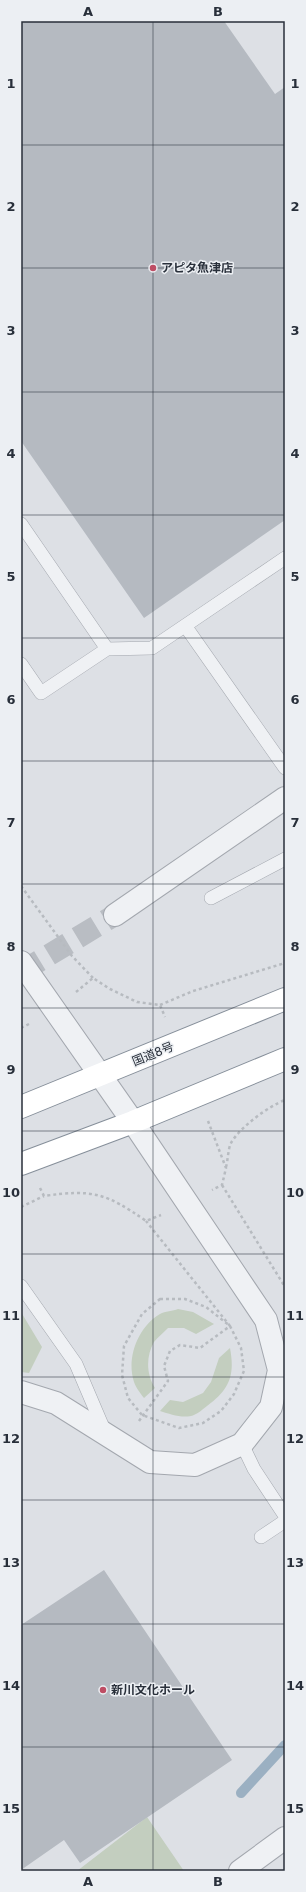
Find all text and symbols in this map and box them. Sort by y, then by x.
text: A [83,4,93,19]
text: B [213,4,223,19]
text: 1 [6,76,16,91]
text: 1 [290,76,300,91]
text: 2 [6,199,16,214]
text: 2 [290,199,300,214]
place label: アピタ魚津店 [161,261,233,275]
marker: アピタ魚津店 [148,263,158,273]
text: 3 [6,323,16,338]
text: 3 [290,323,300,338]
text: 4 [6,446,16,461]
text: 4 [290,446,300,461]
text: 5 [6,569,16,584]
text: 5 [290,569,300,584]
text: 6 [6,692,16,707]
text: 6 [290,692,300,707]
text: 7 [6,815,16,830]
text: 7 [290,815,300,830]
text: 8 [6,939,16,954]
text: 8 [290,939,300,954]
street label: 国道8号 [130,1039,176,1069]
text: 9 [6,1062,16,1077]
text: 9 [290,1062,300,1077]
text: 10 [2,1185,20,1200]
text: 10 [286,1185,304,1200]
text: 11 [2,1308,20,1323]
text: 11 [286,1308,304,1323]
text: 12 [2,1431,20,1446]
text: 12 [286,1431,304,1446]
text: 13 [2,1555,20,1570]
text: 13 [286,1555,304,1570]
text: 14 [2,1678,20,1693]
text: 14 [286,1678,304,1693]
place label: 新川文化ホール [111,1683,195,1697]
marker: 新川文化ホール [98,1685,108,1695]
text: 15 [2,1801,20,1816]
text: 15 [286,1801,304,1816]
text: A [83,1874,93,1889]
text: B [213,1874,223,1889]

